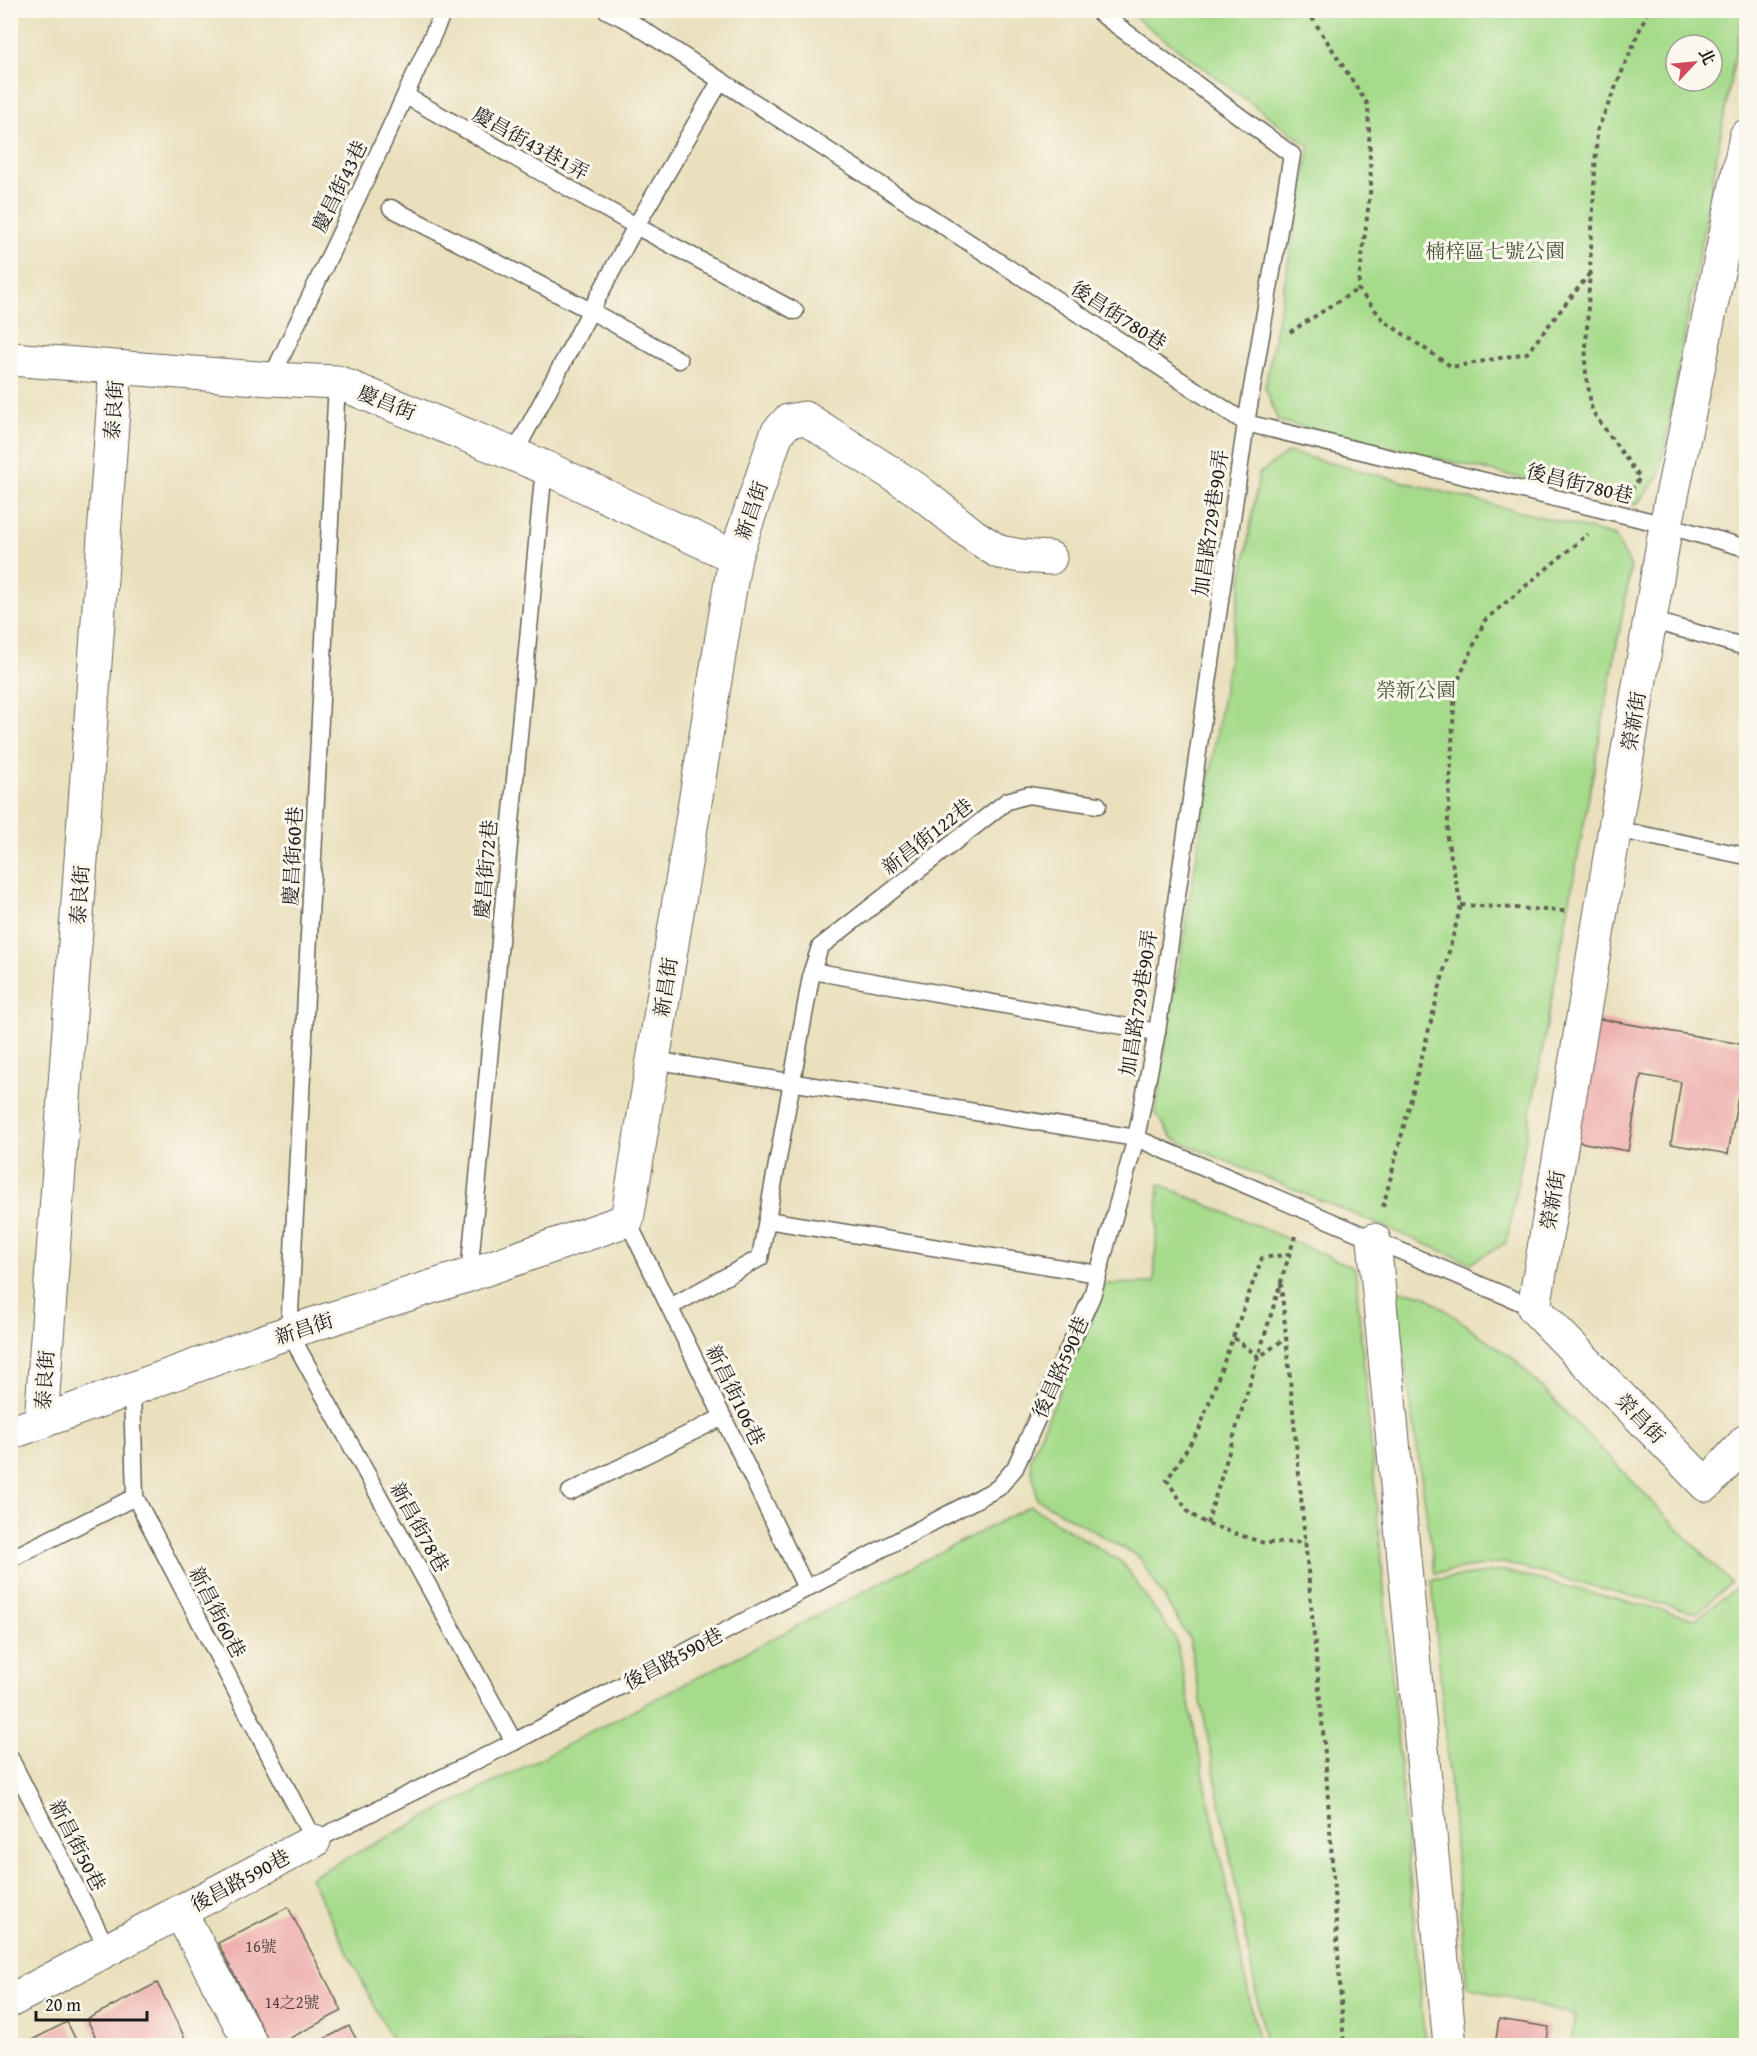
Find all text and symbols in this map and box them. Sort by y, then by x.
north arrow [1664,33,1724,93]
text: 北 [1693,44,1722,69]
street label: 慶昌街43巷1弄 [468,99,594,187]
street label: 慶昌街43巷 [304,135,374,237]
park label: 楠梓區七號公園 [1425,236,1565,265]
street label: 後昌街780巷 [1065,273,1173,357]
street label: 慶昌街 [354,377,420,427]
street label: 泰良街 [96,379,130,441]
street label: 加昌路729巷90弄 [1185,448,1235,598]
street label: 後昌街780巷 [1524,456,1636,510]
street label: 新昌街 [728,477,774,543]
park label: 榮新公園 [1376,675,1456,704]
street label: 榮新街 [1614,689,1652,753]
street label: 新昌街122巷 [875,791,979,881]
street label: 慶昌街60巷 [275,806,309,906]
street label: 慶昌街72巷 [466,818,504,920]
street label: 泰良街 [62,864,96,926]
street label: 加昌路729巷90弄 [1112,928,1164,1078]
street label: 新昌街 [646,955,684,1019]
street label: 榮新街 [1533,1168,1571,1232]
street label: 新昌街 [271,1305,337,1351]
street label: 後昌路590巷 [1025,1311,1095,1423]
street label: 新昌街106巷 [699,1340,773,1450]
street label: 泰良街 [27,1349,61,1411]
street label: 榮昌街 [1610,1386,1672,1450]
street label: 新昌街78巷 [383,1477,457,1577]
street label: 新昌街60巷 [183,1561,253,1663]
street label: 後昌路590巷 [618,1620,728,1696]
street label: 新昌街50巷 [43,1794,113,1896]
street label: 後昌路590巷 [185,1842,295,1918]
house number: 16號 [245,1934,277,1958]
scale bar [36,1984,147,2022]
house number: 14之2號 [264,1990,320,2014]
text: 20 m [45,1991,81,2018]

